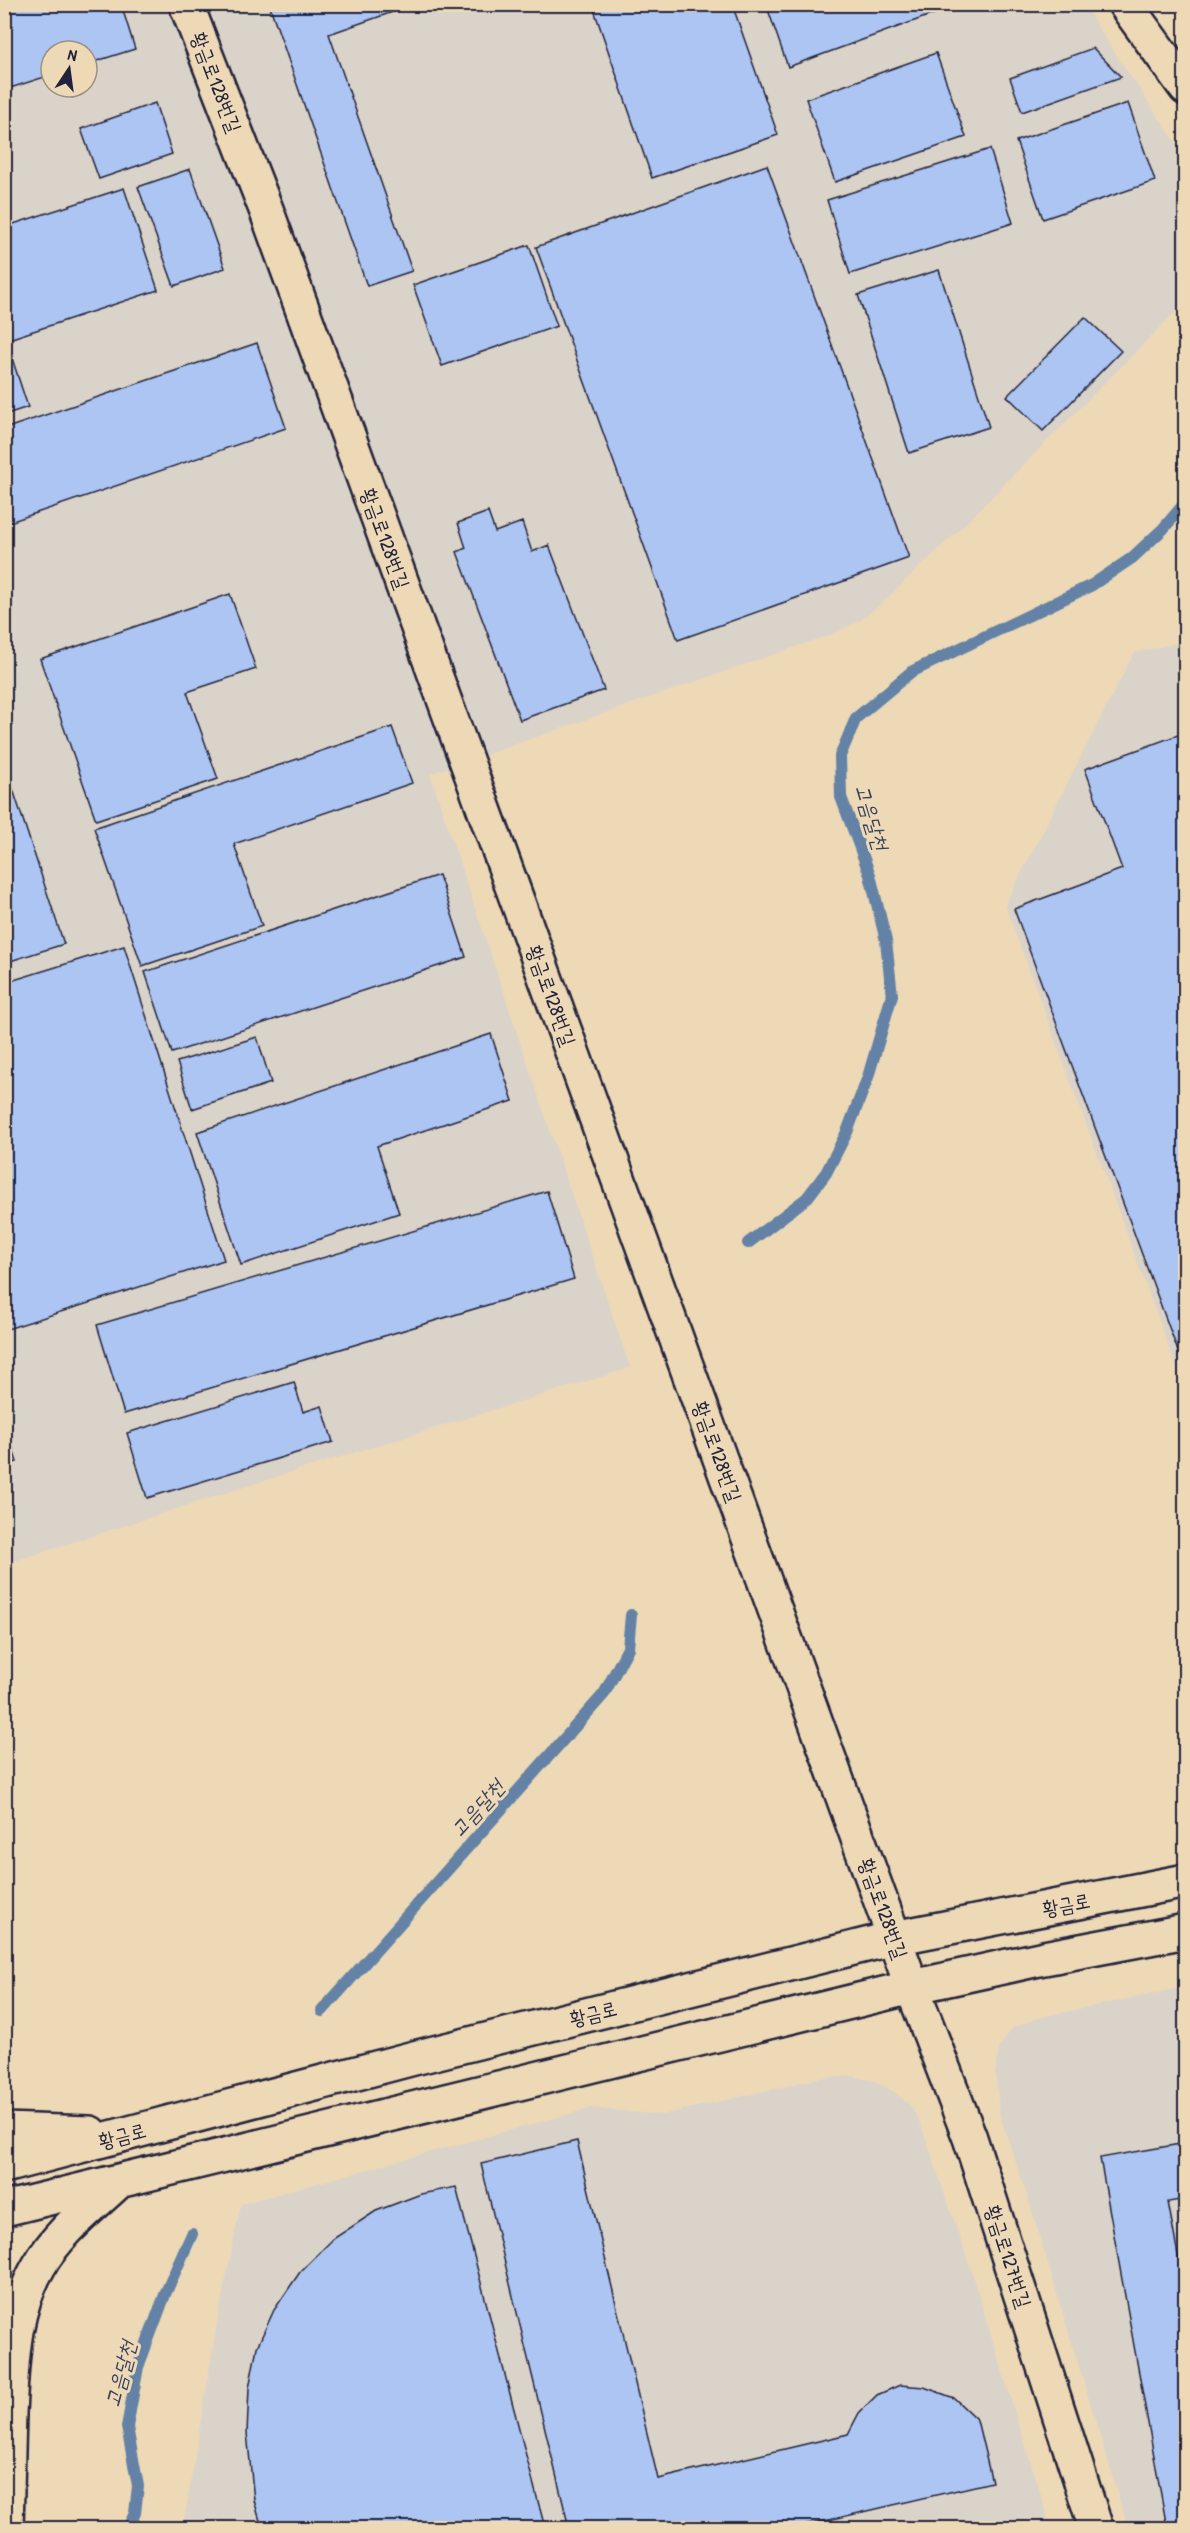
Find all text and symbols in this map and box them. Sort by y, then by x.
street label: 황금로128번길 [185,28,249,136]
north arrow [39,39,99,99]
text: N [66,43,79,66]
street label: 황금로128번길 [355,484,417,592]
water label: 고음달천 [848,780,896,856]
street label: 황금로128번길 [521,941,583,1049]
street label: 황금로128번길 [687,1397,749,1505]
water label: 고음달천 [444,1772,512,1843]
street label: 황금로128번길 [853,1854,915,1962]
street label: 황금로 [1040,1886,1092,1922]
street label: 황금로 [566,1994,620,2032]
street label: 황금로 [95,2116,149,2154]
street label: 황금로127번길 [980,2201,1038,2311]
water label: 고음달천 [97,2336,143,2410]

